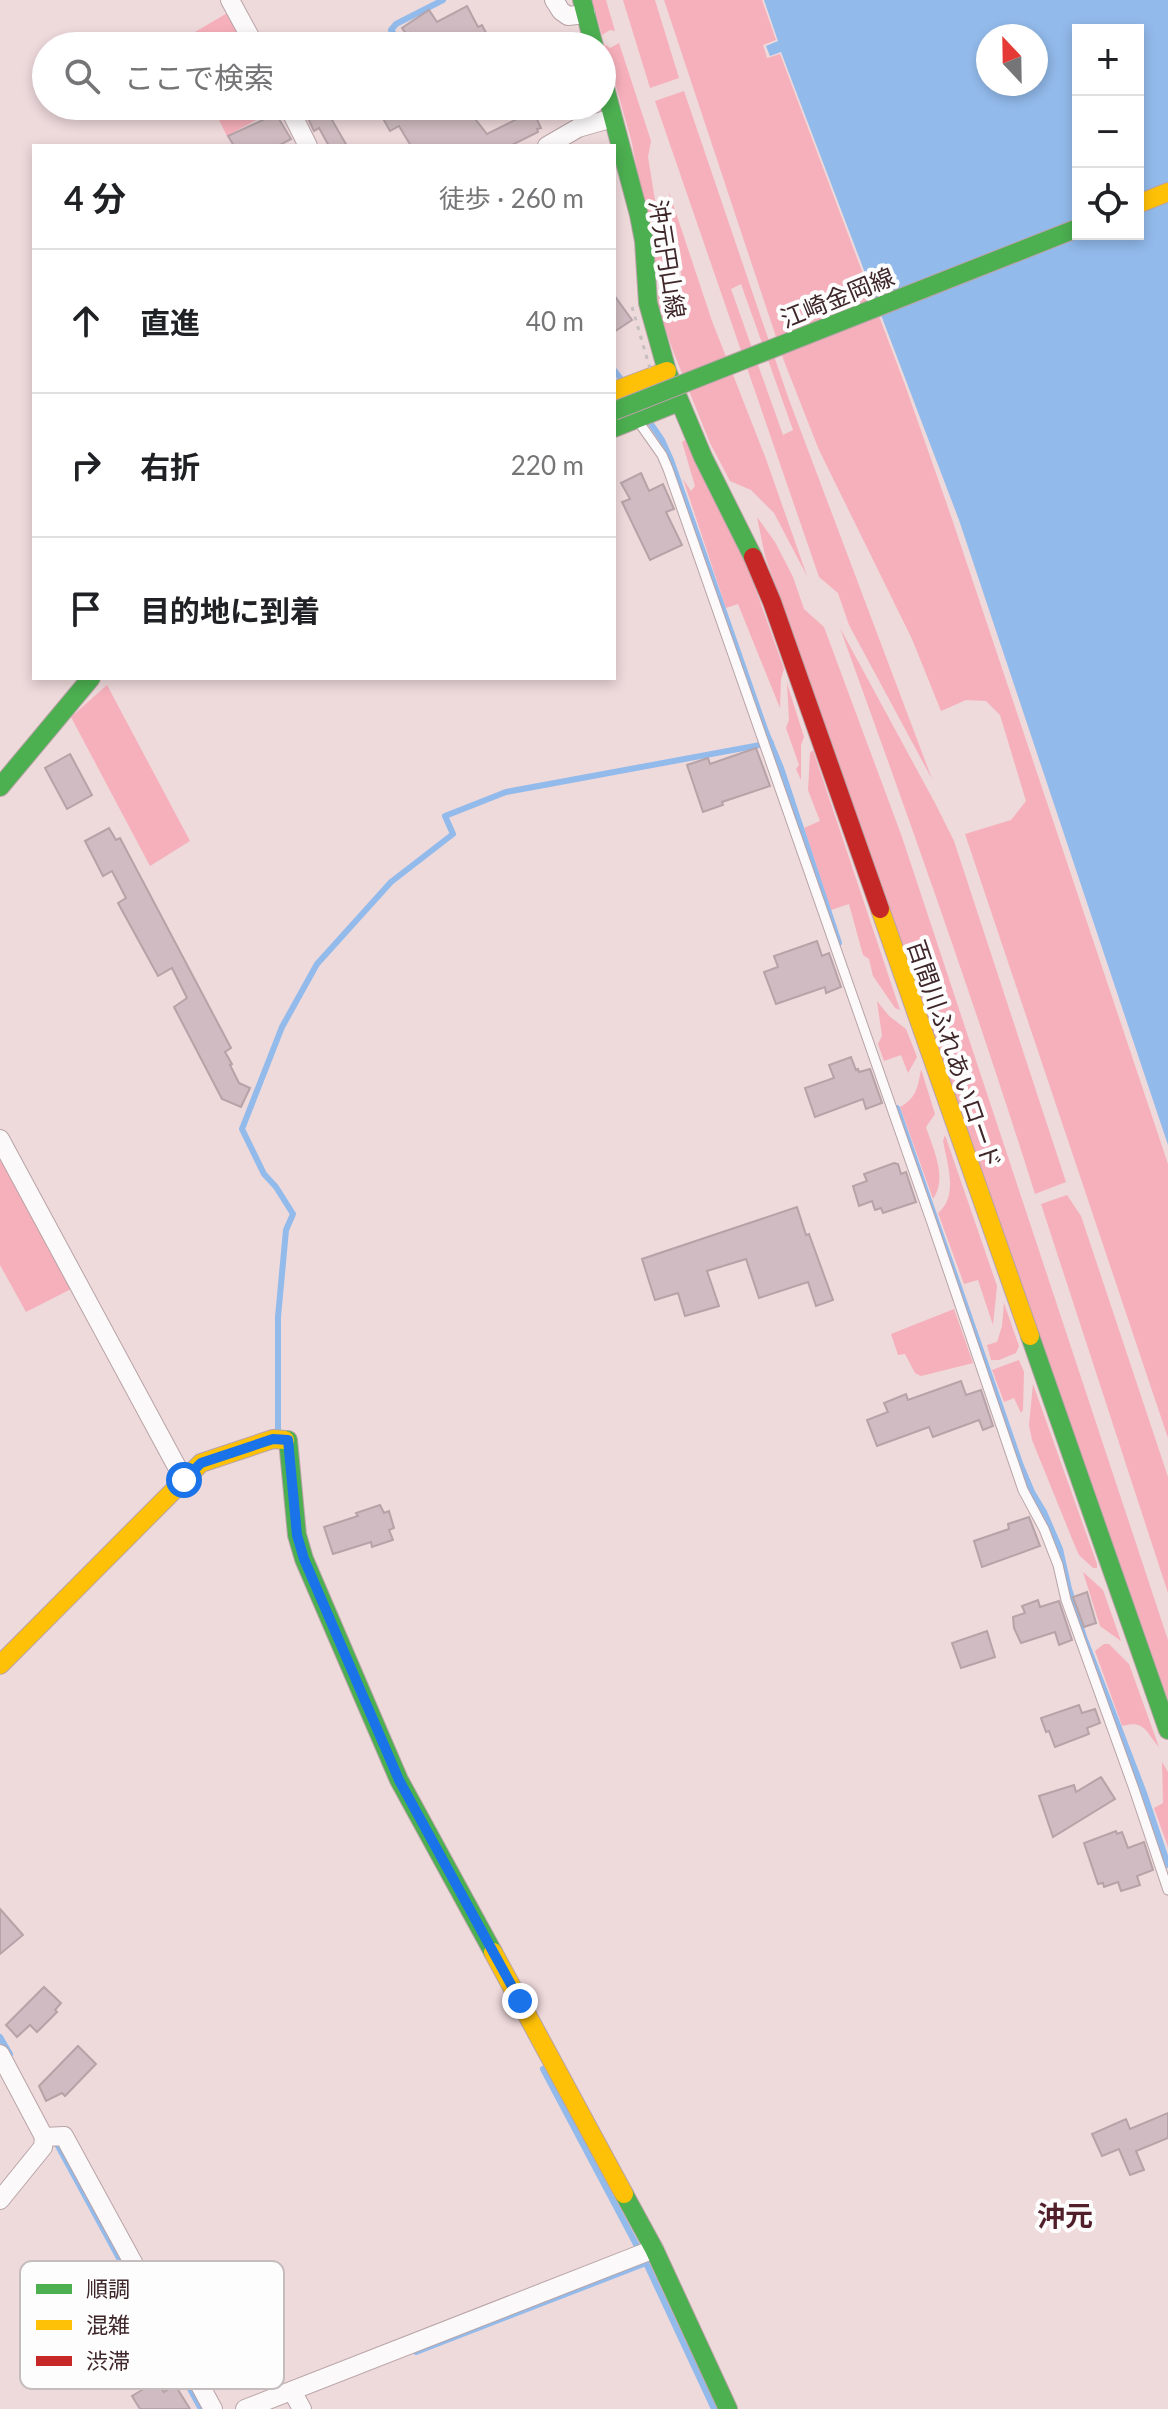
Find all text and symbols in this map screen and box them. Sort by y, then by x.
north arrow [976,24,1048,96]
map controls [1072,24,1144,240]
button: + [1072,24,1144,96]
search box [32,32,616,120]
icon: search [60,54,104,98]
text: ここで検索 [124,59,274,95]
button: − [1072,96,1144,168]
button: locate [1072,168,1144,240]
text: 4 分 [64,177,126,218]
text: 徒歩 · 260 m [439,182,584,214]
street label: 沖元円山線 [644,197,692,321]
street label: 江崎金岡線 [776,261,898,333]
icon: ahead [64,299,108,343]
text: 直進 [140,304,200,340]
text: 40 m [526,305,584,337]
icon: right [64,443,108,487]
text: 右折 [140,448,200,484]
text: 220 m [511,449,584,481]
icon: arrive [64,587,108,631]
text: 目的地に到着 [140,592,320,628]
street label: 百間川ふれあいロード [902,936,1008,1172]
route start [166,1462,202,1498]
route end [502,1983,538,2019]
district label: 沖元 [1037,2198,1093,2232]
legend [20,2261,284,2389]
text: 順調 [86,2275,130,2302]
text: 混雑 [86,2311,130,2338]
text: 渋滞 [86,2347,130,2374]

